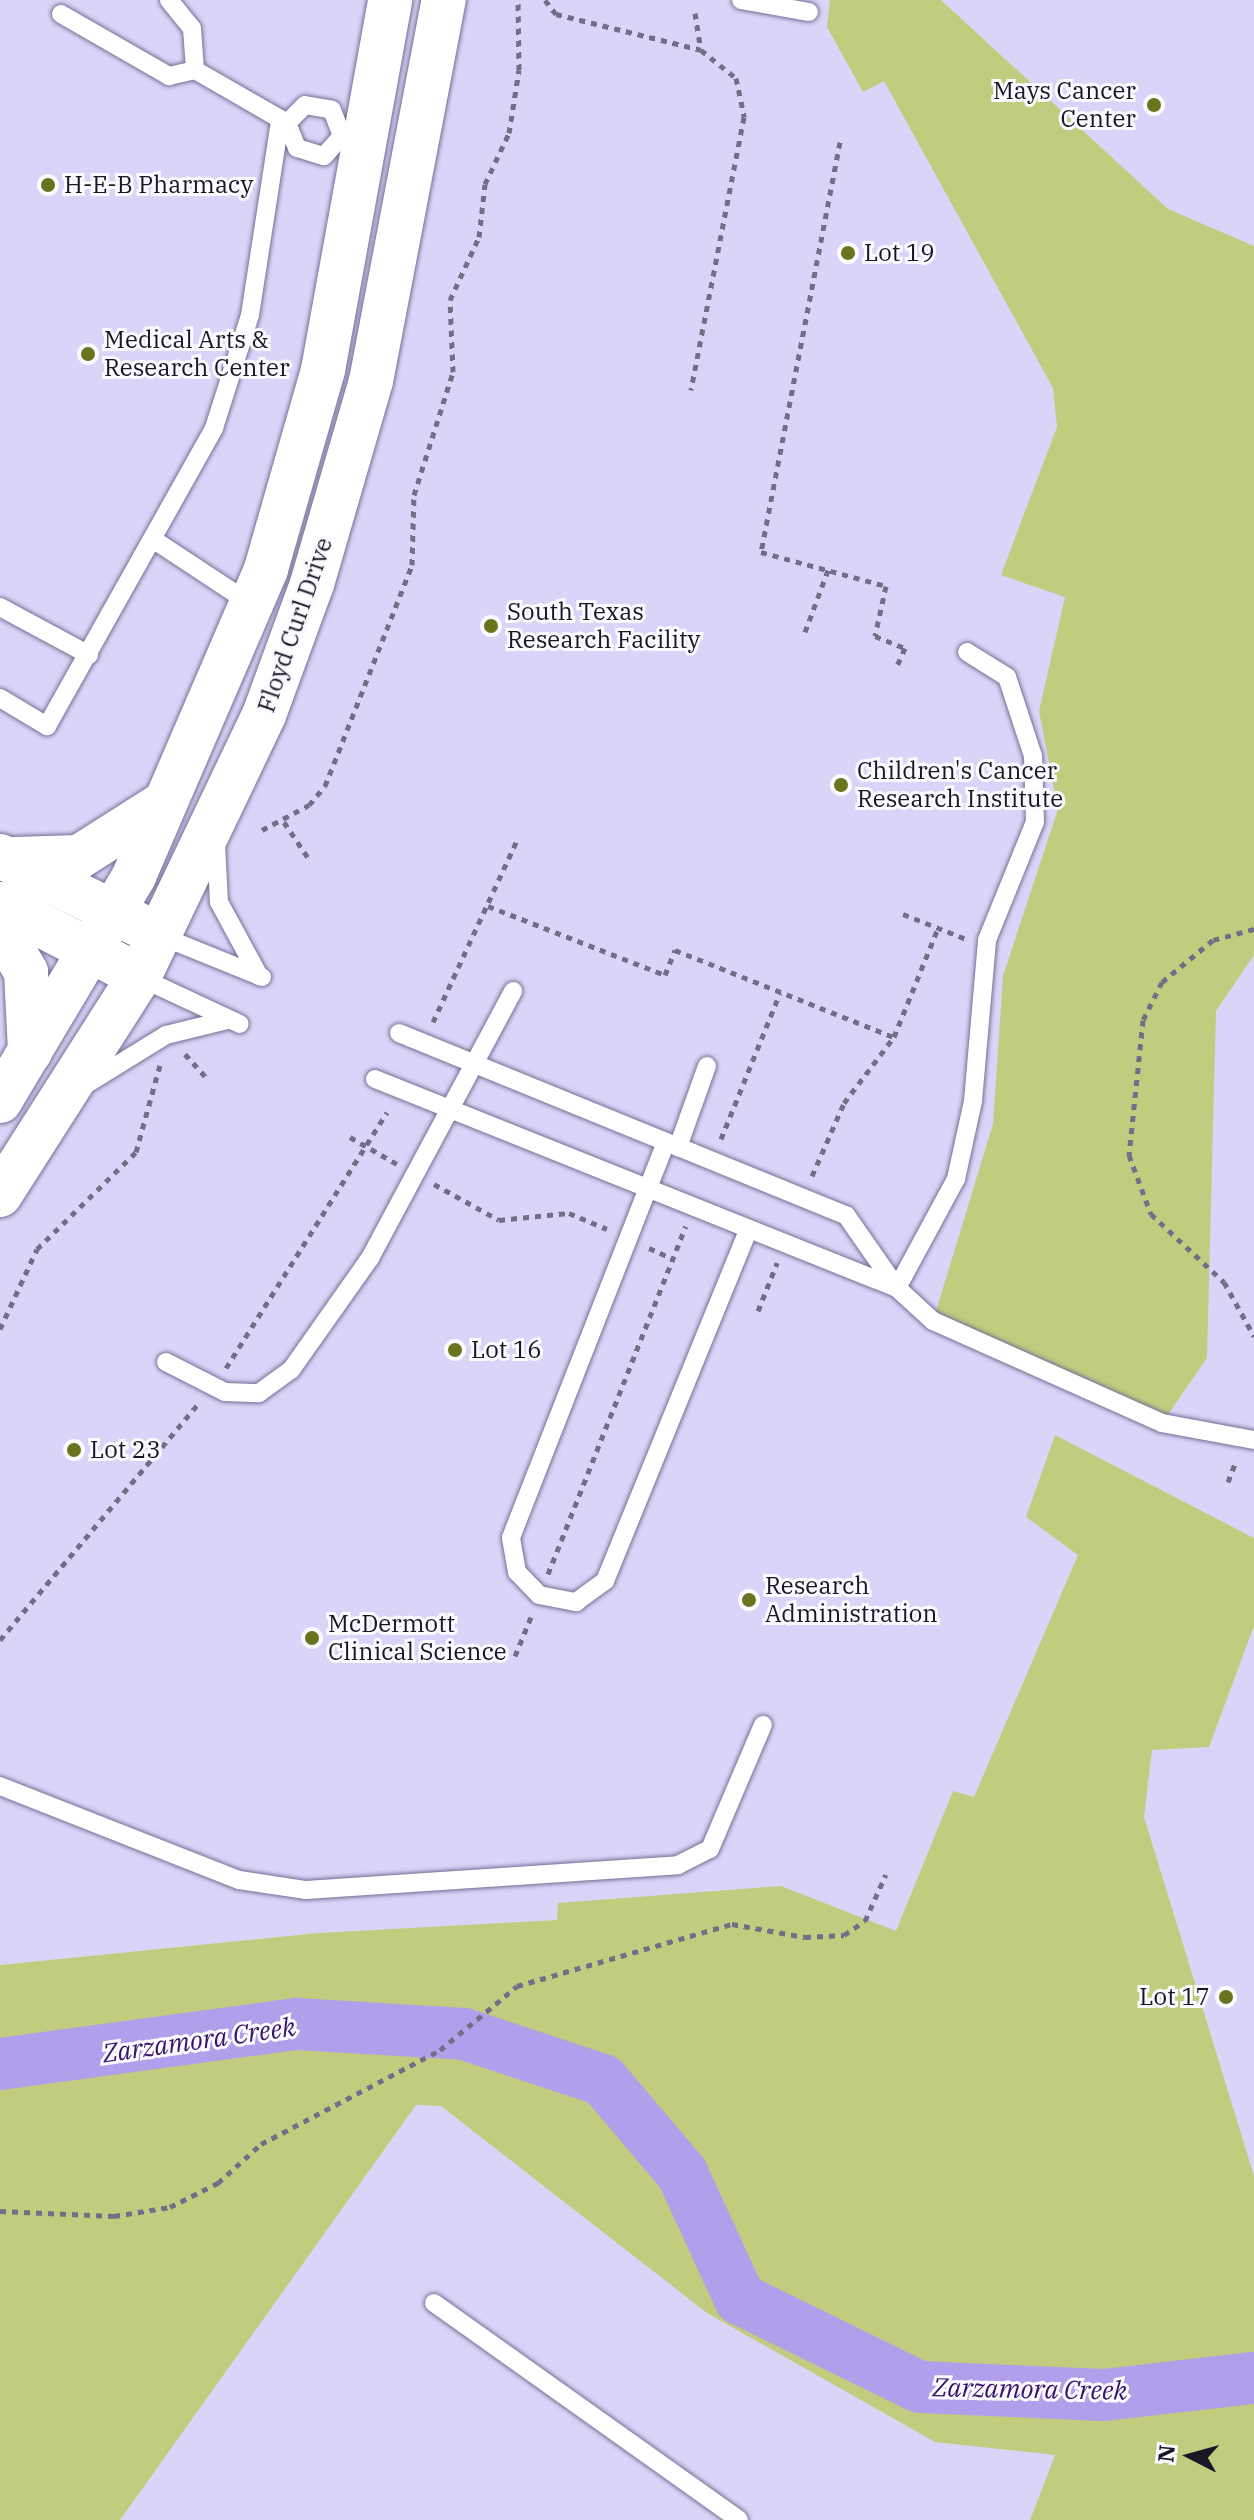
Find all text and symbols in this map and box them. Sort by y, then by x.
place label: Mays Cancer Center [993,77,1136,133]
marker: Mays Cancer Center [1143,94,1165,116]
place label: H-E-B Pharmacy [64,171,253,199]
marker: H-E-B Pharmacy [39,176,57,194]
place label: Lot 19 [864,239,935,267]
marker: Lot 19 [839,244,857,262]
place label: Medical Arts & Research Center [104,326,290,382]
marker: Medical Arts & Research Center [79,345,97,363]
street label: Floyd Curl Drive [252,534,338,716]
place label: South Texas Research Facility [507,598,700,654]
marker: South Texas Research Facility [482,617,500,635]
place label: Children's Cancer Research Institute [857,757,1063,813]
marker: Children's Cancer Research Institute [832,776,850,794]
place label: Lot 16 [471,1336,542,1364]
marker: Lot 16 [446,1341,464,1359]
place label: Lot 23 [90,1436,161,1464]
marker: Lot 23 [65,1441,83,1459]
place label: Research Administration [765,1572,938,1628]
marker: Research Administration [740,1591,758,1609]
place label: McDermott Clinical Science [328,1610,507,1666]
marker: McDermott Clinical Science [303,1629,321,1647]
place label: Lot 17 [1139,1983,1210,2011]
marker: Lot 17 [1217,1988,1235,2006]
water label: Zarzamora Creek [101,2011,297,2069]
water label: Zarzamora Creek [933,2372,1127,2406]
north arrow [1150,2416,1230,2496]
text: N [1150,2443,1181,2464]

